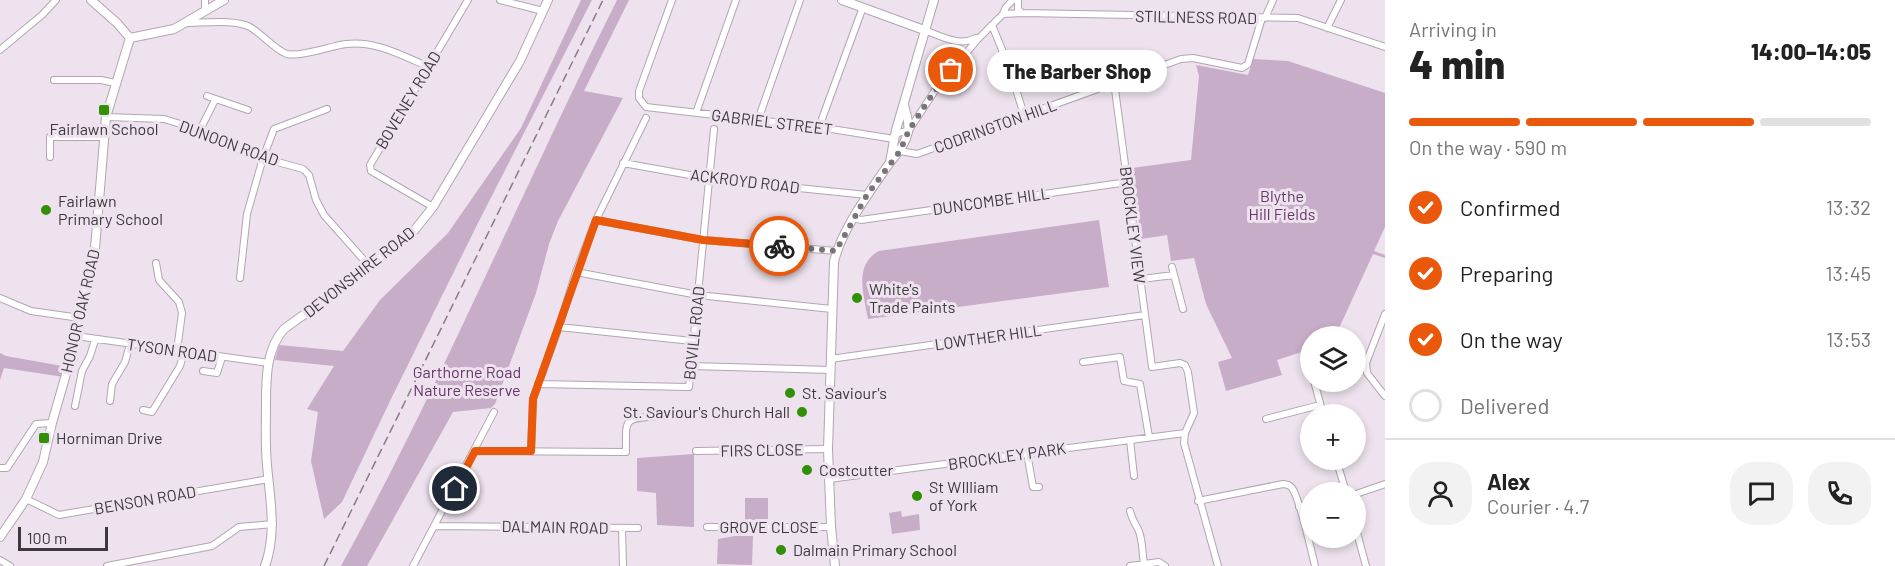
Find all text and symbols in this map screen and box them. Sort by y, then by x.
street label: STILLNESS ROAD [1135,6,1257,27]
text: Arriving in [1409,17,1497,41]
text: 14:00–14:05 [1751,38,1871,64]
text: 4 min [1409,40,1505,87]
pin [925,44,976,95]
street label: BOVENEY ROAD [371,47,444,152]
callout: The Barber Shop [987,49,1167,91]
icon: bag [934,53,967,86]
text: The Barber Shop [1003,59,1151,83]
street label: CODRINGTON HILL [931,95,1059,157]
marker: Fairlawn School [97,103,111,117]
street label: GABRIEL STREET [710,105,834,138]
street label: DUNOON ROAD [177,116,281,169]
place label: Fairlawn School [49,119,159,138]
text: On the way · 590 m [1409,135,1567,159]
street label: ACKROYD ROAD [689,164,801,197]
street label: BROCKLEY VIEW [1117,165,1150,285]
street label: DUNCOMBE HILL [931,183,1051,218]
park label: Blythe Hill Fields [1249,186,1315,223]
place label: Fairlawn Primary School [58,191,163,228]
icon: check [1409,191,1442,224]
text: Confirmed [1460,194,1560,220]
text: 13:32 [1826,195,1871,219]
marker: Fairlawn Primary School [39,203,53,217]
courier [749,216,809,276]
street label: DEVONSHIRE ROAD [299,222,418,321]
icon: bike [763,230,796,263]
street label: HONOR OAK ROAD [56,247,103,374]
icon: check [1409,257,1442,290]
text: Preparing [1460,260,1553,286]
text: 13:45 [1826,261,1871,285]
place label: White's Trade Paints [869,279,956,316]
street label: BOVILL ROAD [679,285,708,381]
marker: White's Trade Paints [850,291,864,305]
street label: LOWTHER HILL [933,320,1043,353]
icon: check [1409,323,1442,356]
map controls [1300,326,1366,548]
button: layers [1300,326,1366,392]
text: On the way [1460,326,1563,352]
text: 13:53 [1826,327,1871,351]
street label: TYSON ROAD [126,334,218,365]
park label: Garthorne Road Nature Reserve [413,362,521,399]
place label: St. Saviour's [802,383,887,402]
marker: St. Saviour's [783,386,797,400]
text: Delivered [1460,392,1549,418]
place label: St. Saviour's Church Hall [623,402,790,421]
button: + [1300,404,1366,470]
marker: St. Saviour's Church Hall [795,405,809,419]
place label: Horniman Drive [56,428,163,447]
marker: Horniman Drive [37,431,51,445]
street label: BROCKLEY PARK [947,438,1067,473]
street label: FIRS CLOSE [720,439,804,460]
place label: Costcutter [819,460,894,479]
button: person [1409,462,1472,525]
button: chat [1730,462,1793,525]
button: phone [1808,462,1871,525]
pin [429,463,480,514]
marker: Costcutter [800,463,814,477]
text: Alex [1487,468,1530,494]
icon: home [438,472,471,505]
place label: St WIlliam of York [929,477,998,514]
street label: BENSON ROAD [92,481,197,518]
button: − [1300,482,1366,548]
marker: St WIlliam of York [910,489,924,503]
text: Courier · 4.7 [1487,494,1589,518]
street label: DALMAIN ROAD [501,516,609,537]
street label: GROVE CLOSE [719,517,819,536]
scale bar [18,524,108,552]
text: 100 m [27,528,67,547]
place label: Dalmain Primary School [793,540,957,559]
marker: Dalmain Primary School [774,543,788,557]

